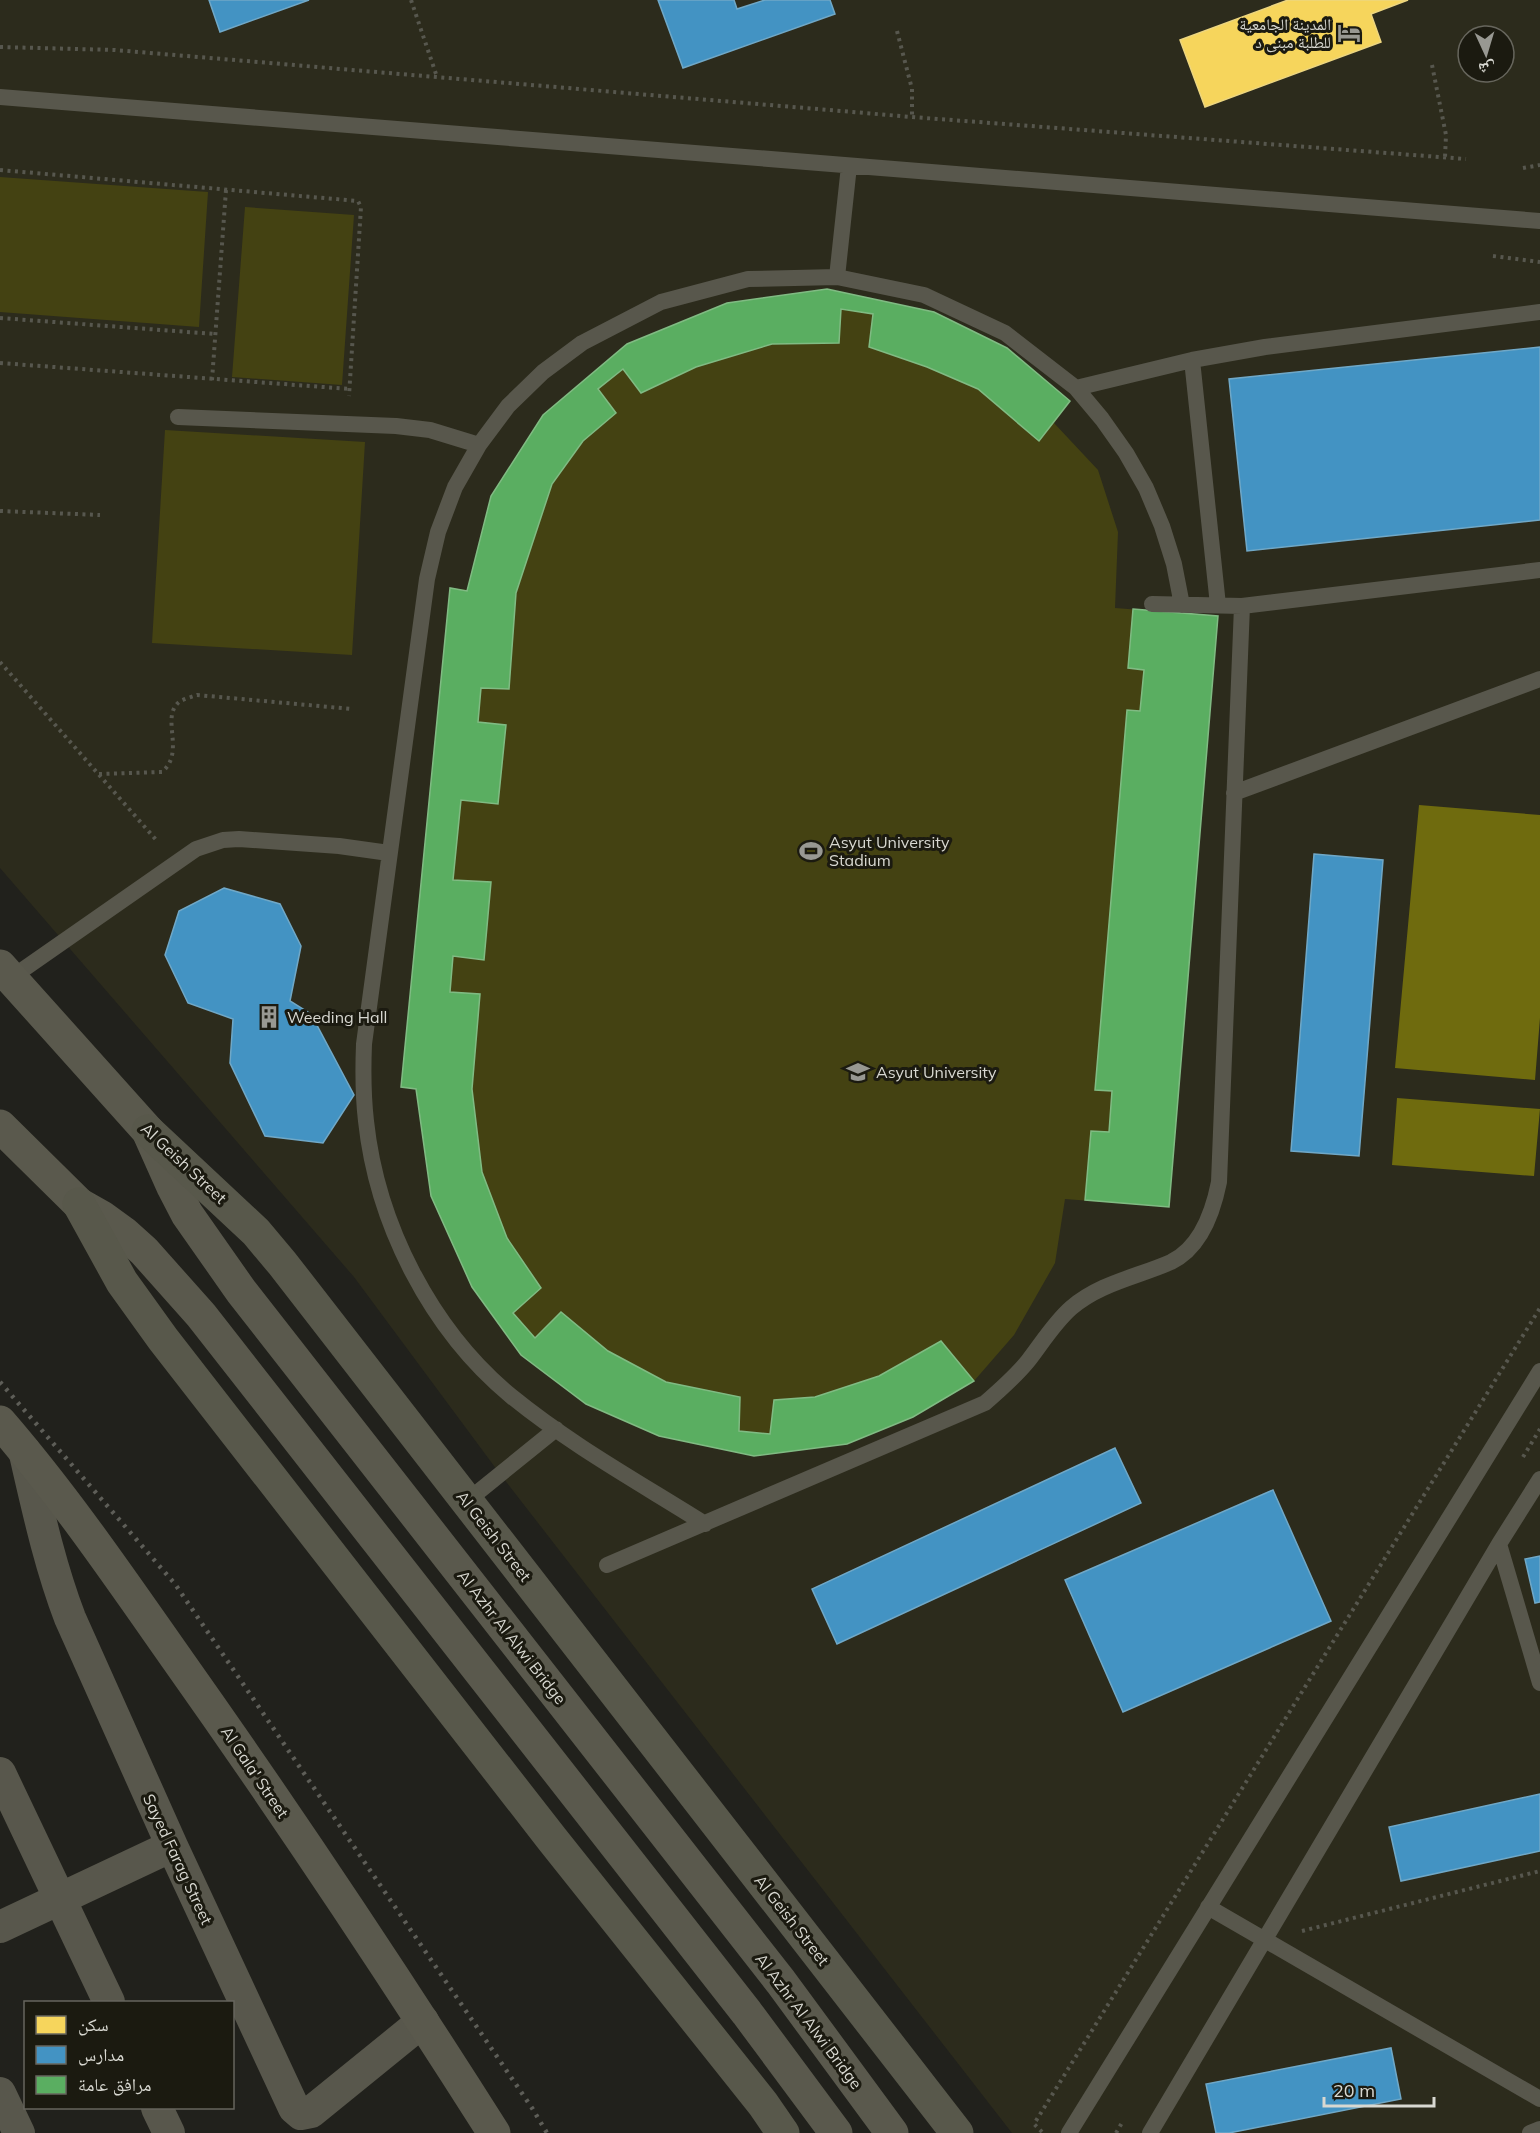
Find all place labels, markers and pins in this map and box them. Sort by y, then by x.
place label: المدينة الجامعية للطلبة مبنى د [1239,14,1331,53]
hotel icon: المدينة الجامعية للطلبة مبنى د [1336,20,1362,46]
place label: Asyut University Stadium [829,832,950,870]
sports icon: Asyut University Stadium [798,838,824,864]
building icon: Weeding Hall [256,1004,282,1030]
place label: Weeding Hall [287,1007,387,1027]
school or university icon: Asyut University [845,1059,871,1085]
place label: Asyut University [876,1062,997,1082]

